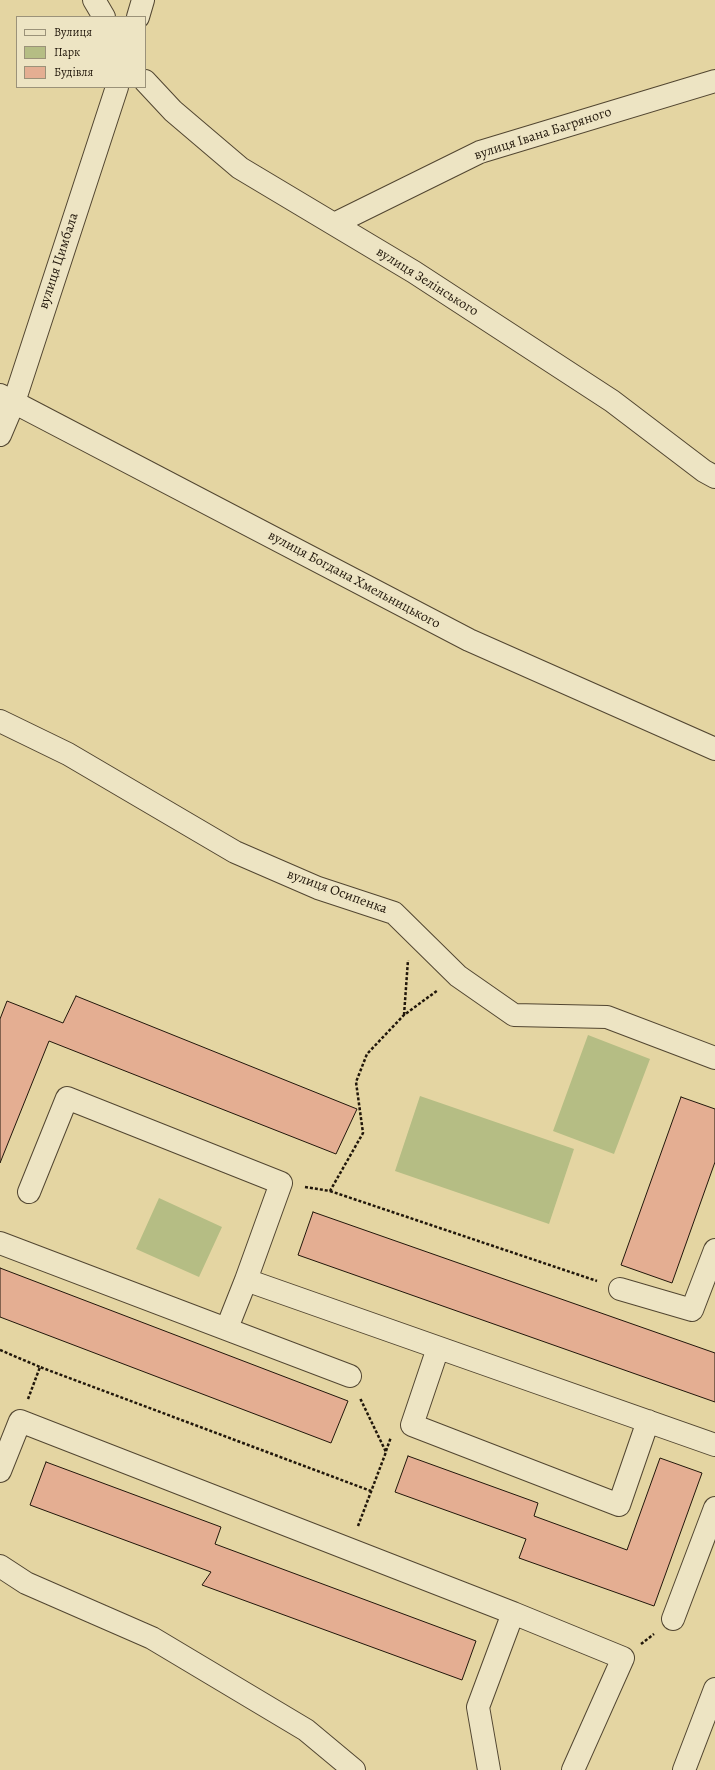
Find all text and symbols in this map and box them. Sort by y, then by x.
legend [16,16,146,88]
text: Вулиця [54,24,92,40]
text: Парк [54,44,80,60]
text: Будівля [54,64,93,80]
street label: вулиця Івана Багряного [472,104,614,164]
street label: вулиця Цимбала [36,211,82,311]
street label: вулиця Зелінського [373,244,481,320]
street label: вулиця Богдана Хмельницького [265,527,443,633]
street label: вулиця Осипенка [285,866,389,918]

